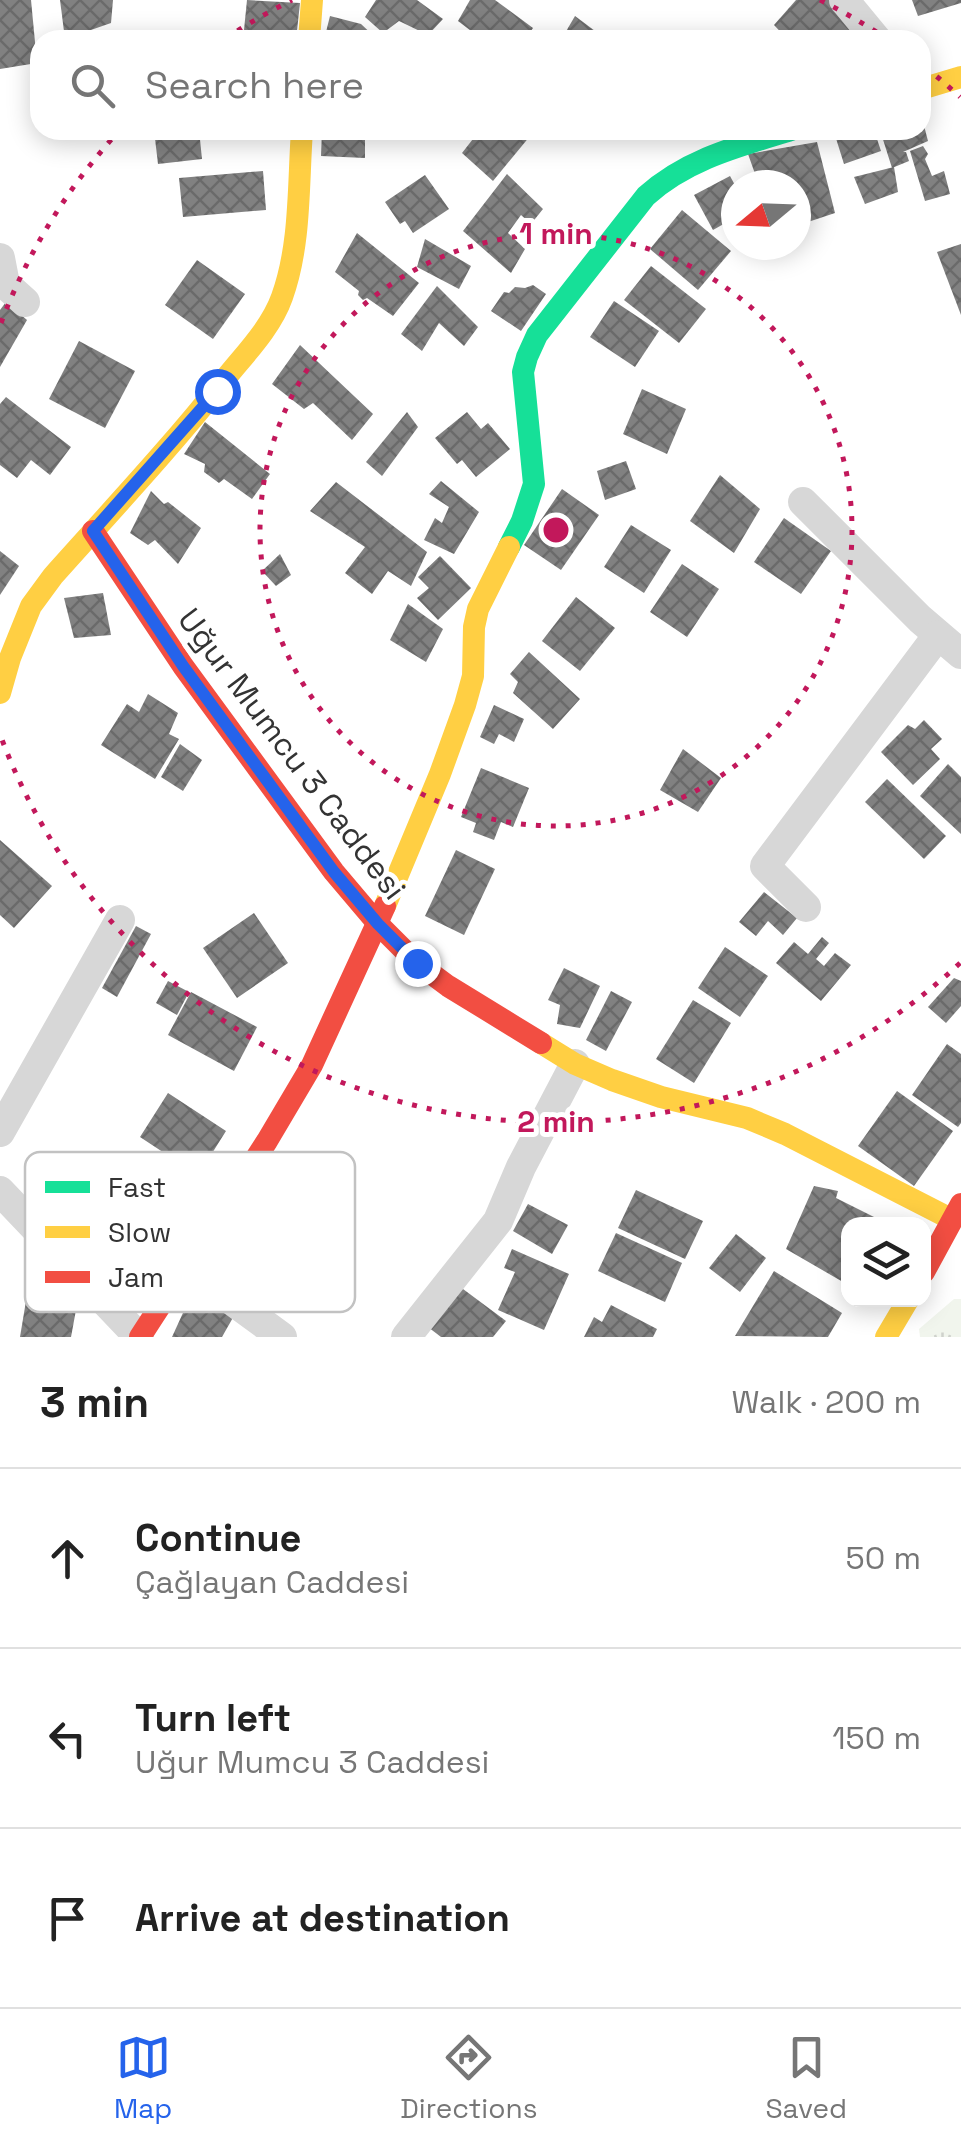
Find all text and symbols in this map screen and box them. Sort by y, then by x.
search box [30,30,931,140]
icon: search [65,58,120,113]
text: Search here [145,61,364,109]
north arrow [721,170,811,260]
text: 1 min [519,214,593,253]
route start [195,369,241,415]
centre of rings [538,512,574,548]
street label: Uğur Mumcu 3 Caddesi [169,600,415,908]
route end [395,941,441,987]
text: 2 min [517,1102,595,1141]
legend [25,1152,355,1312]
text: Fast [108,1169,166,1205]
text: Slow [108,1214,171,1250]
map controls [841,1217,931,1307]
button: layers [841,1217,931,1307]
text: Jam [108,1259,164,1295]
text: 3 min [40,1376,149,1429]
text: Walk · 200 m [731,1382,921,1422]
text: Continue [135,1514,301,1562]
icon: ahead [40,1531,95,1586]
text: 50 m [846,1538,921,1578]
text: Çağlayan Caddesi [135,1562,409,1602]
text: Turn left [135,1694,291,1742]
icon: left [40,1711,95,1766]
text: 150 m [832,1718,921,1758]
text: Uğur Mumcu 3 Caddesi [135,1742,489,1782]
icon: arrive [40,1891,95,1946]
text: Arrive at destination [135,1894,510,1942]
tab: Map [114,2030,172,2126]
tab: Directions [400,2030,537,2126]
tab: Saved [765,2030,847,2126]

